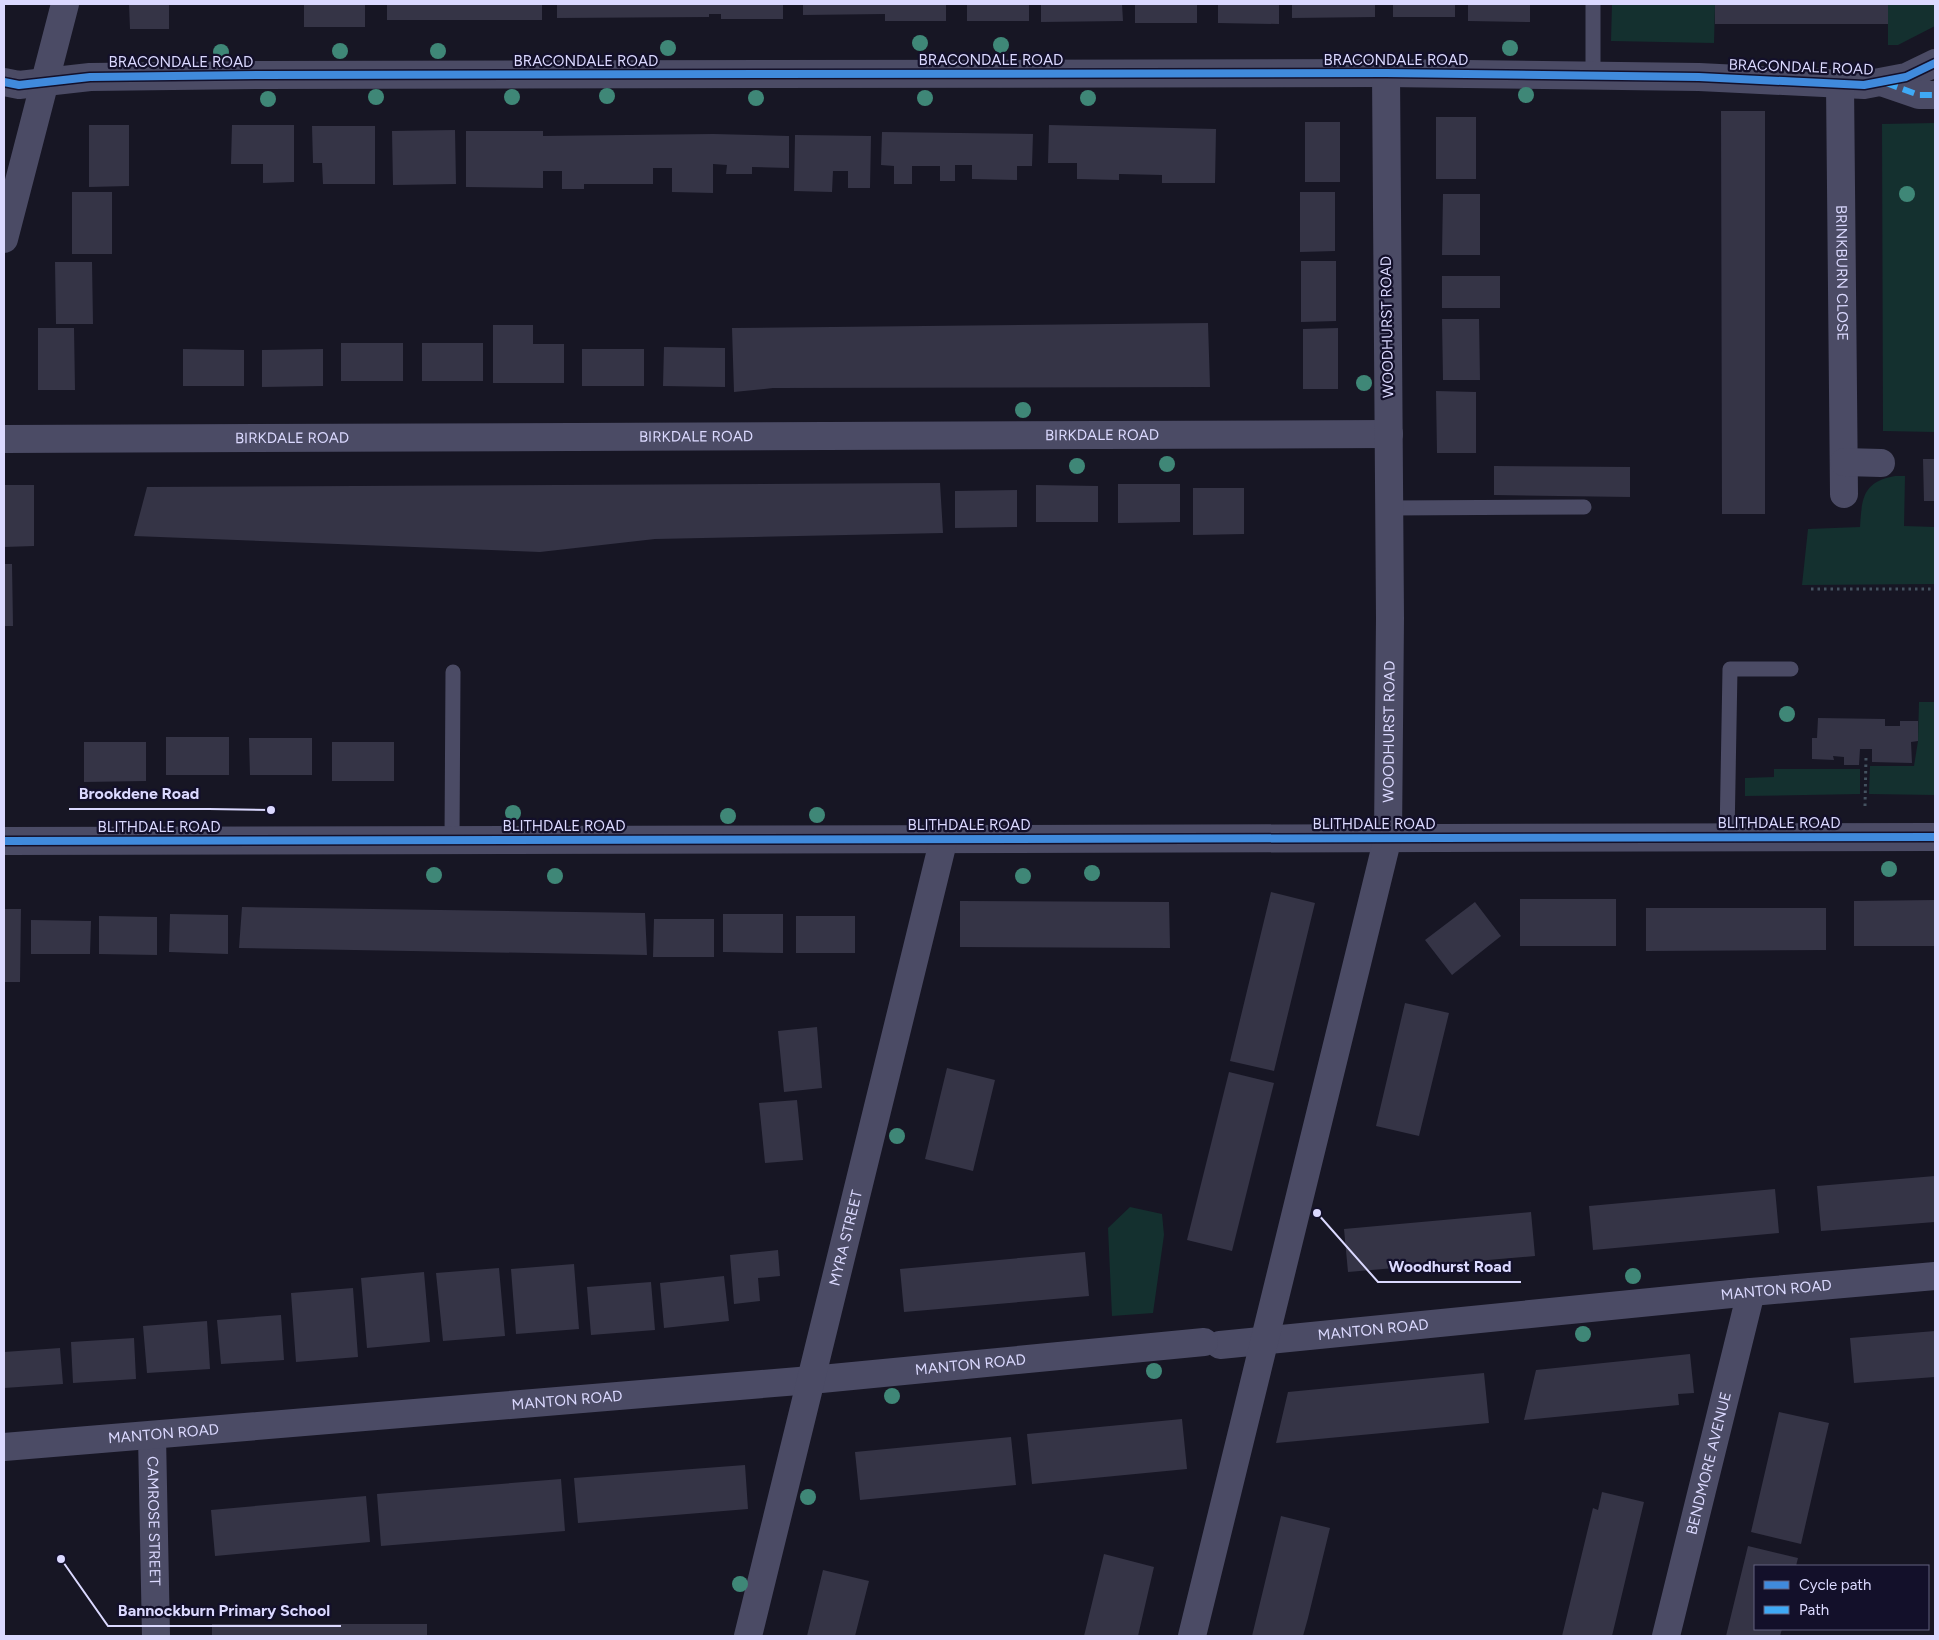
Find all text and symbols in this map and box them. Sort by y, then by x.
street label: BRACONDALE ROAD [919,51,1063,69]
street label: BRACONDALE ROAD [1324,51,1468,69]
street label: BRACONDALE ROAD [514,52,658,70]
street label: BRACONDALE ROAD [109,53,253,71]
street label: BRACONDALE ROAD [1728,55,1874,79]
street label: BRINKBURN CLOSE [1832,205,1852,341]
street label: WOODHURST ROAD [1377,256,1397,398]
street label: BIRKDALE ROAD [1045,426,1159,444]
street label: BIRKDALE ROAD [639,427,753,446]
street label: BIRKDALE ROAD [235,429,349,447]
street label: WOODHURST ROAD [1379,661,1399,803]
callout: Brookdene Road [69,778,209,809]
text: Brookdene Road [79,784,199,803]
street label: BLITHDALE ROAD [1718,814,1840,832]
street label: BLITHDALE ROAD [1313,815,1435,833]
street label: BLITHDALE ROAD [908,816,1030,834]
street label: BLITHDALE ROAD [503,817,625,835]
street label: BLITHDALE ROAD [98,818,220,836]
street label: MYRA STREET [825,1187,866,1288]
callout: Woodhurst Road [1378,1251,1521,1282]
text: Woodhurst Road [1389,1257,1511,1276]
street label: MANTON ROAD [1720,1276,1832,1304]
street label: MANTON ROAD [1317,1315,1429,1344]
street label: MANTON ROAD [914,1350,1027,1379]
street label: MANTON ROAD [511,1387,623,1414]
street label: BENDMORE AVENUE [1682,1390,1735,1536]
street label: MANTON ROAD [107,1420,220,1447]
street label: CAMROSE STREET [143,1456,164,1587]
legend [1754,1565,1929,1630]
text: Cycle path [1799,1576,1871,1594]
callout: Bannockburn Primary School [108,1595,341,1626]
text: Bannockburn Primary School [118,1601,330,1620]
text: Path [1799,1601,1829,1619]

